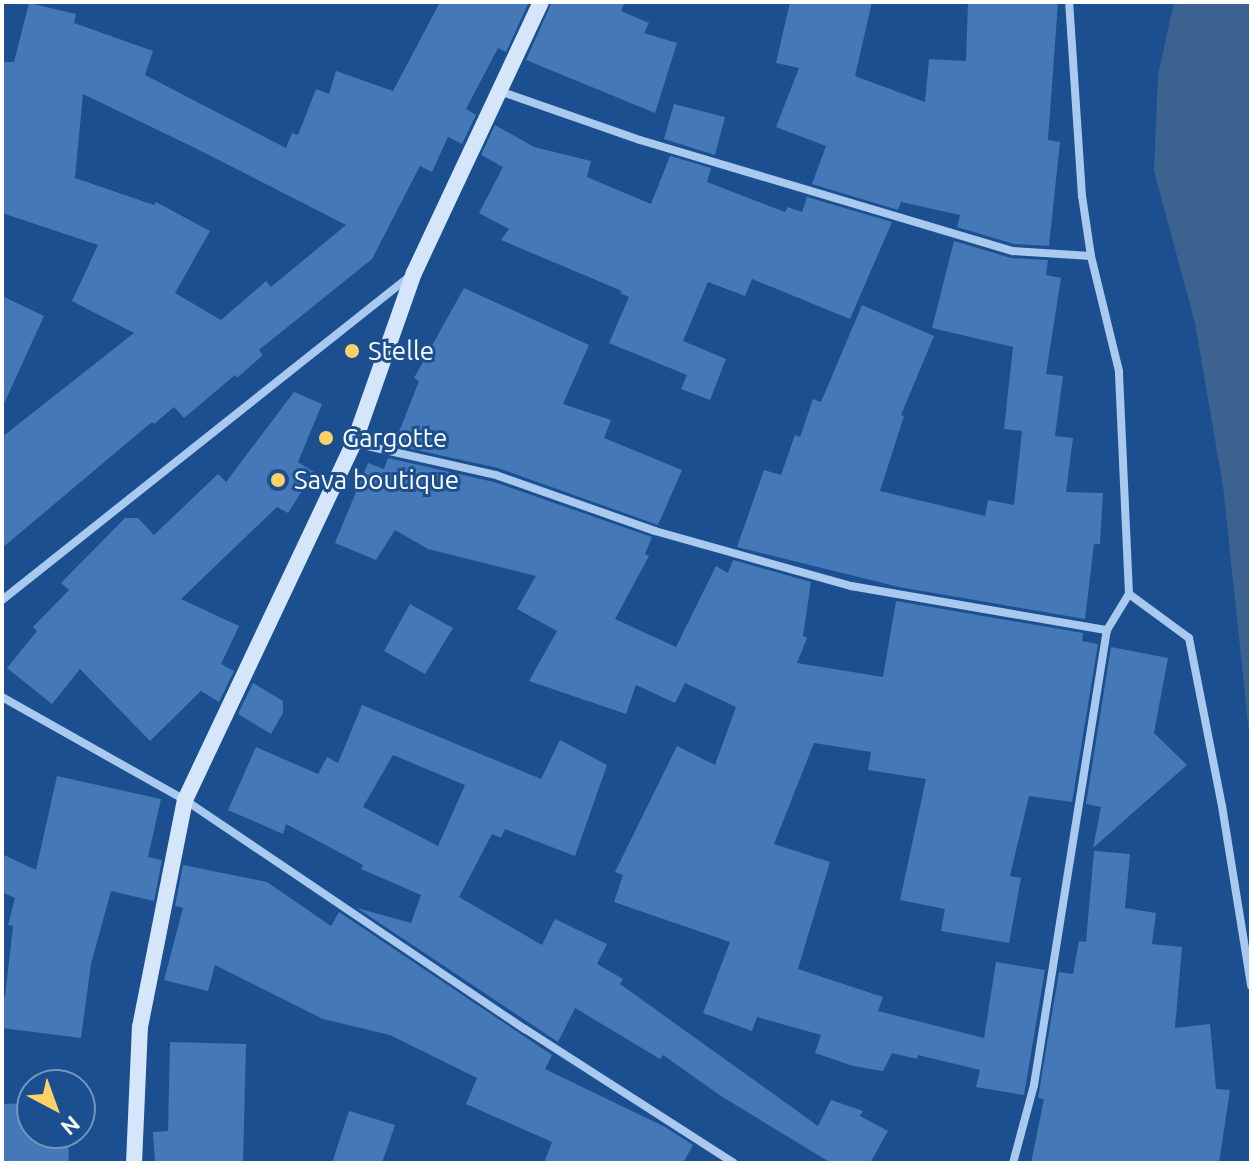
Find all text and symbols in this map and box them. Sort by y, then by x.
place label: Stelle [368,335,434,367]
marker: Stelle [343,342,361,360]
place label: Gargotte [342,422,447,454]
marker: Gargotte [317,429,335,447]
place label: Sava boutique [294,464,459,496]
marker: Sava boutique [269,471,287,489]
north arrow [16,1069,96,1149]
text: N [56,1111,85,1141]

